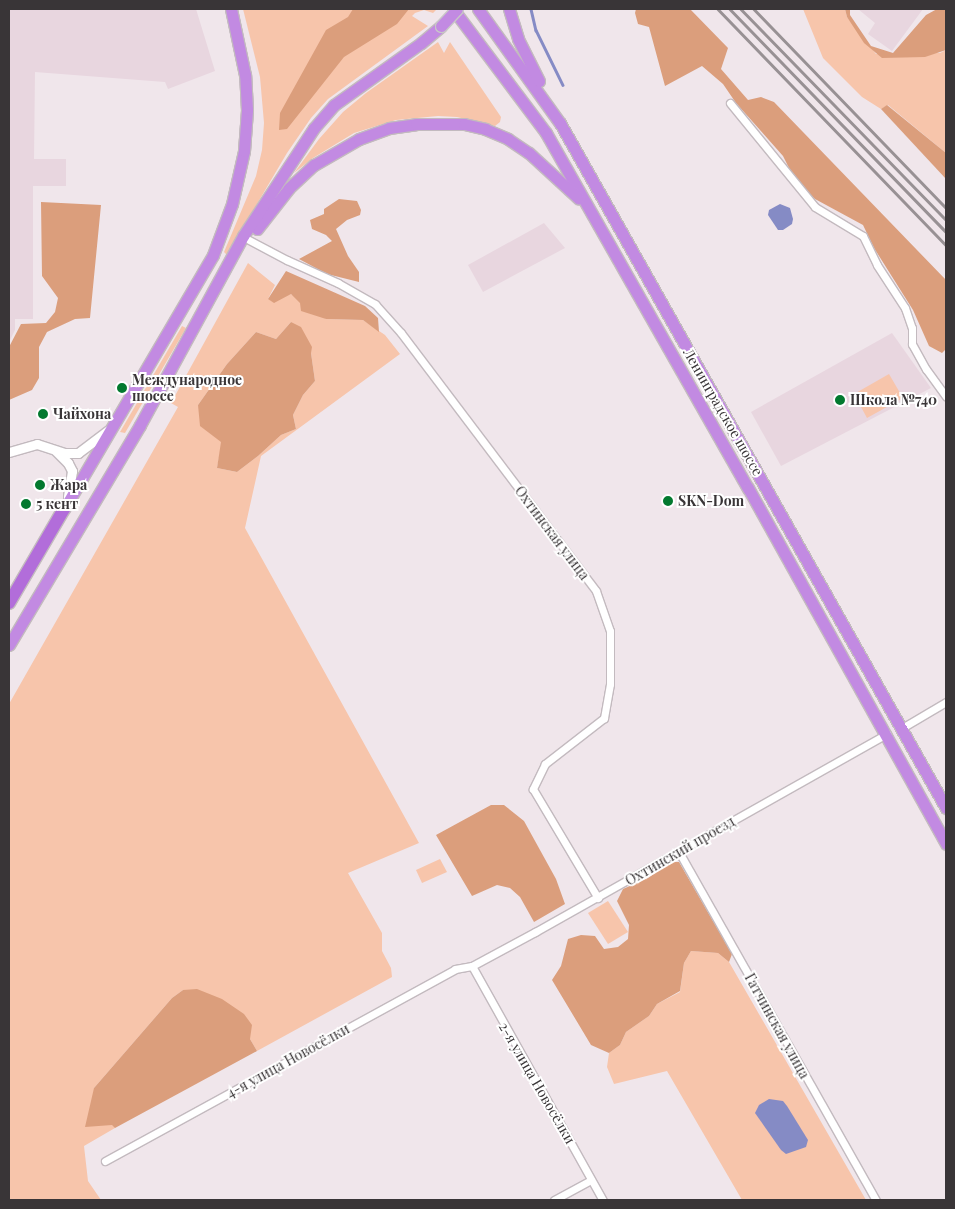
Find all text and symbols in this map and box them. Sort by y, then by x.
street label: Ленинградское шоссе [680,345,766,479]
place label: Международное шоссе [132,372,242,404]
marker: Международное шоссе [116,382,128,394]
place label: Школа №740 [850,392,937,408]
marker: Школа №740 [834,394,846,406]
place label: Чайхона [53,406,111,422]
marker: Чайхона [37,408,49,420]
place label: Жара [50,477,87,493]
marker: Жара [34,479,46,491]
street label: Охтинская улица [511,483,593,583]
place label: SKN-Dom [678,493,744,509]
marker: SKN-Dom [662,495,674,507]
place label: 5 кент [36,496,78,512]
marker: 5 кент [20,498,32,510]
street label: Охтинский проезд [622,813,738,889]
street label: Гатчинская улица [741,970,813,1082]
street label: 2-я улица Новосёлки [495,1019,579,1147]
street label: 4-я улица Новосёлки [224,1020,352,1102]

